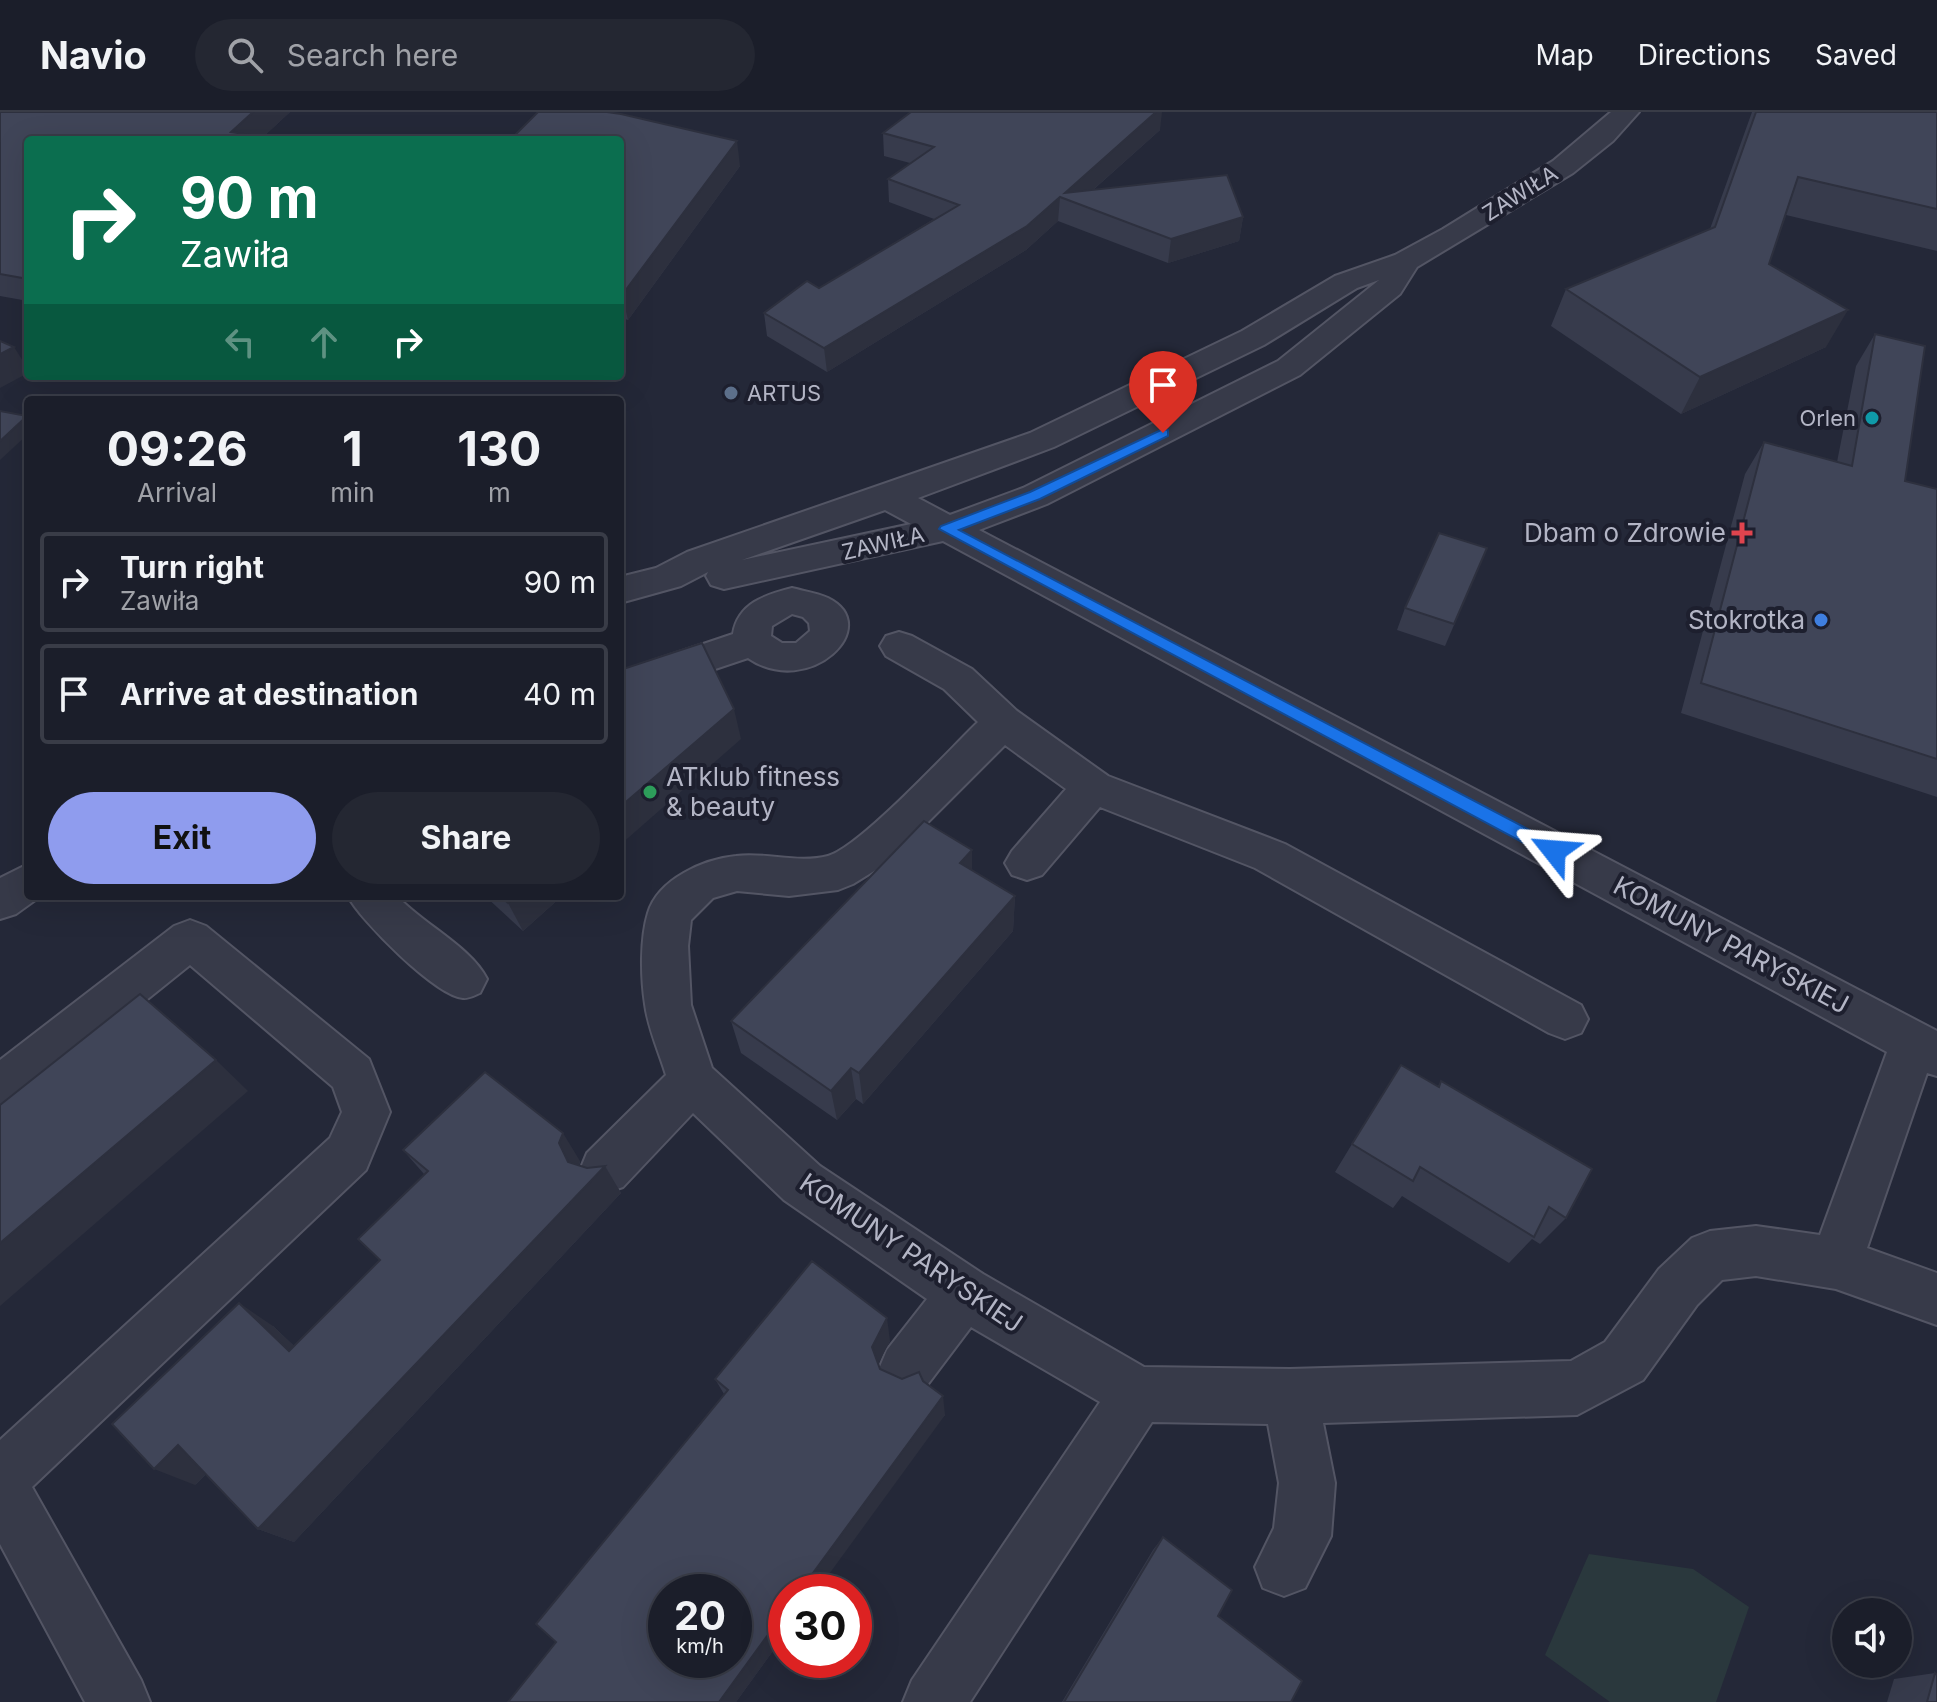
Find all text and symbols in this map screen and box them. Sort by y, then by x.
search box [195,19,755,91]
text: Navio [40,32,147,78]
icon: search [223,33,267,77]
text: Search here [287,37,458,73]
text: Map [1535,38,1594,72]
text: Directions [1638,38,1771,72]
text: Saved [1815,38,1897,72]
street label: ZAWIŁA [1478,160,1562,226]
text: 90 m [180,164,319,232]
icon: right [48,168,152,272]
text: Zawiła [180,232,290,276]
icon: left [218,320,262,364]
icon: ahead [302,320,346,364]
icon: right [386,320,430,364]
pin [1129,351,1197,433]
icon: arrive [1141,363,1185,407]
place label: ARTUS [747,380,821,406]
marker: ARTUS [722,384,740,402]
place label: Orlen [1799,405,1856,431]
marker: Orlen [1863,409,1881,427]
text: 09:26 [107,419,248,478]
text: 1 [342,419,363,478]
text: 130 [457,419,541,478]
text: Arrival [137,477,217,508]
text: min [330,477,375,508]
text: m [488,477,511,508]
place label: Dbam o Zdrowie [1524,517,1726,548]
street label: ZAWIŁA [839,521,927,565]
marker: Dbam o Zdrowie [1733,524,1751,542]
text: Turn right [120,549,264,585]
icon: right [52,560,96,604]
text: 90 m [524,564,596,600]
text: Zawiła [120,585,199,616]
place label: Stokrotka [1688,604,1805,635]
marker: Stokrotka [1812,611,1830,629]
icon: arrive [52,672,96,716]
text: Arrive at destination [120,676,418,712]
text: 40 m [523,676,596,712]
place label: ATklub fitness & beauty [666,761,840,822]
marker: ATklub fitness & beauty [641,783,659,801]
button: Exit [48,792,316,884]
button: Share [332,792,600,884]
position arrow [1512,809,1596,893]
street label: KOMUNY PARYSKIEJ [1608,869,1854,1020]
street label: KOMUNY PARYSKIEJ [794,1167,1028,1339]
speed limit sign: 30 [768,1574,872,1678]
text: 20 [674,1591,726,1640]
map controls [1832,1598,1912,1678]
button: sound [1832,1598,1912,1678]
text: km/h [676,1634,724,1658]

